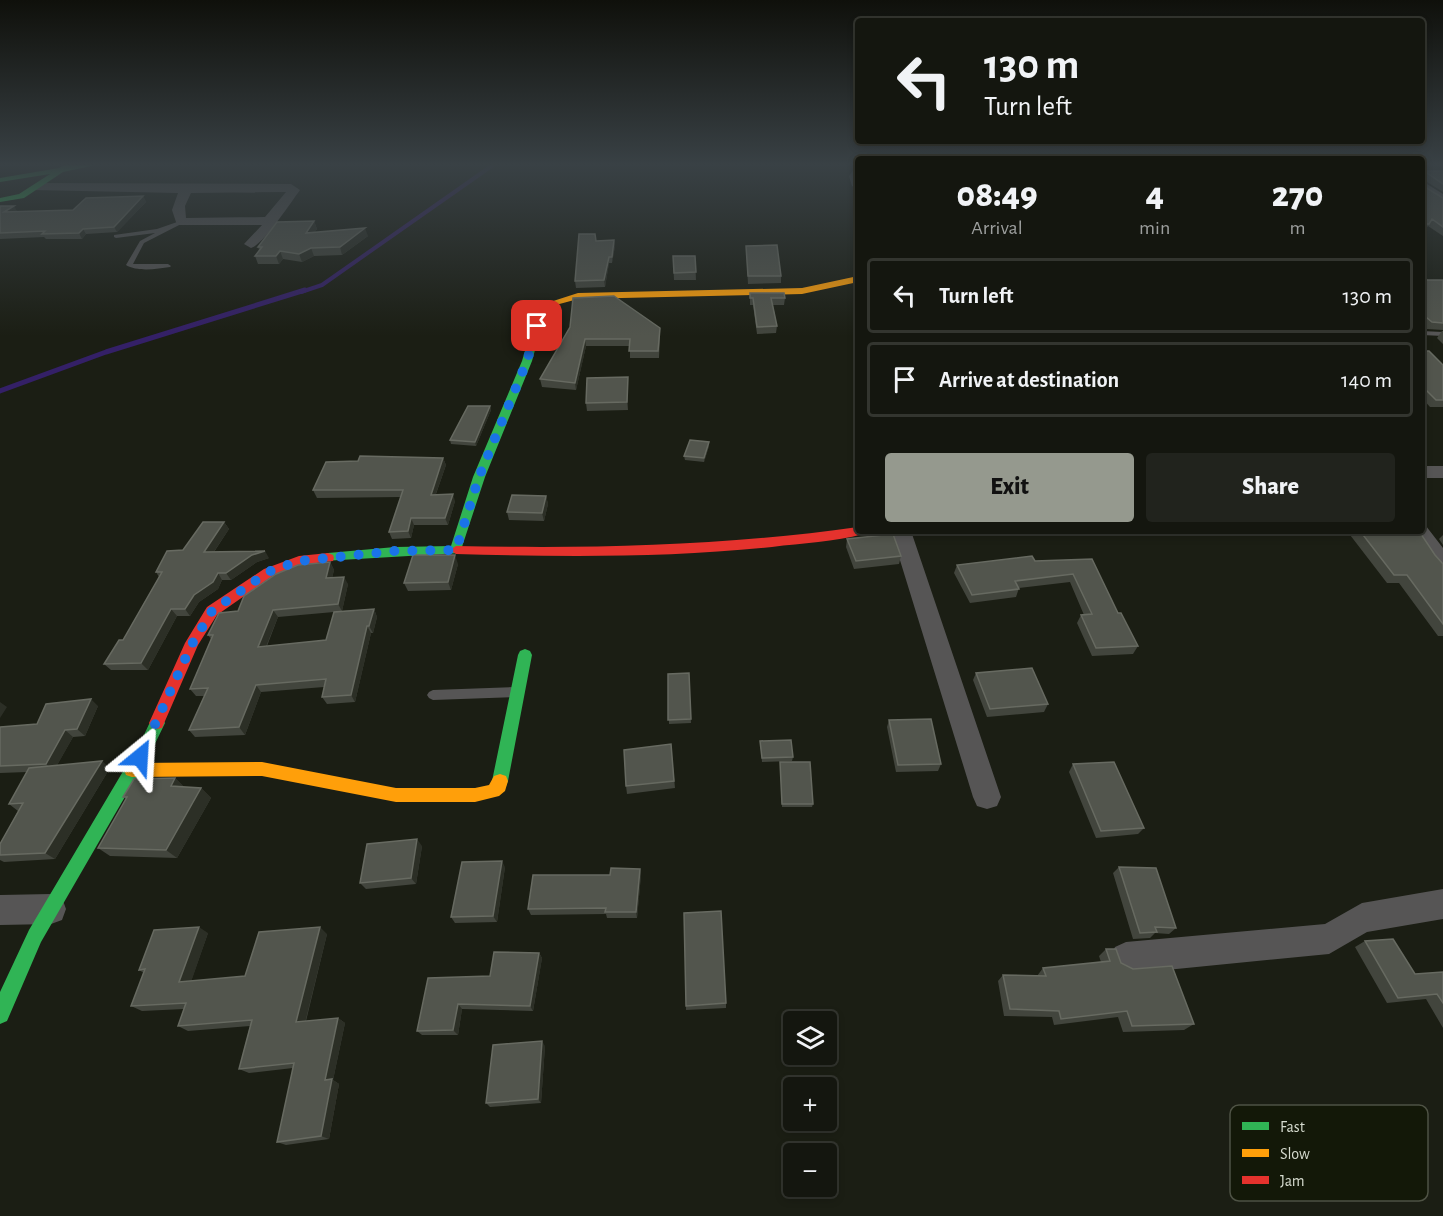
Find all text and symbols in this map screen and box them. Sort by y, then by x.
icon: left [885,42,963,120]
text: 130 m [984,44,1079,86]
text: Turn left [984,93,1072,120]
text: 08:49 [957,177,1038,213]
text: 4 [1145,177,1164,213]
text: 270 [1272,177,1323,213]
text: Arrival [971,218,1023,238]
text: min [1139,218,1170,238]
text: m [1290,218,1306,238]
icon: left [888,279,921,312]
text: Turn left [939,285,1013,307]
text: 130 m [1343,285,1392,307]
pin [511,300,562,351]
icon: arrive [520,309,553,342]
icon: arrive [888,363,921,396]
text: Arrive at destination [939,369,1119,391]
text: 140 m [1341,369,1392,391]
button: Exit [885,453,1134,522]
button: Share [1146,453,1395,522]
position arrow [108,725,172,789]
map controls [783,1011,837,1197]
button: layers [783,1011,837,1065]
button: + [783,1077,837,1131]
legend [1230,1105,1428,1201]
text: Fast [1280,1119,1305,1135]
button: − [783,1143,837,1197]
text: Slow [1280,1146,1310,1162]
text: Jam [1280,1173,1305,1189]

